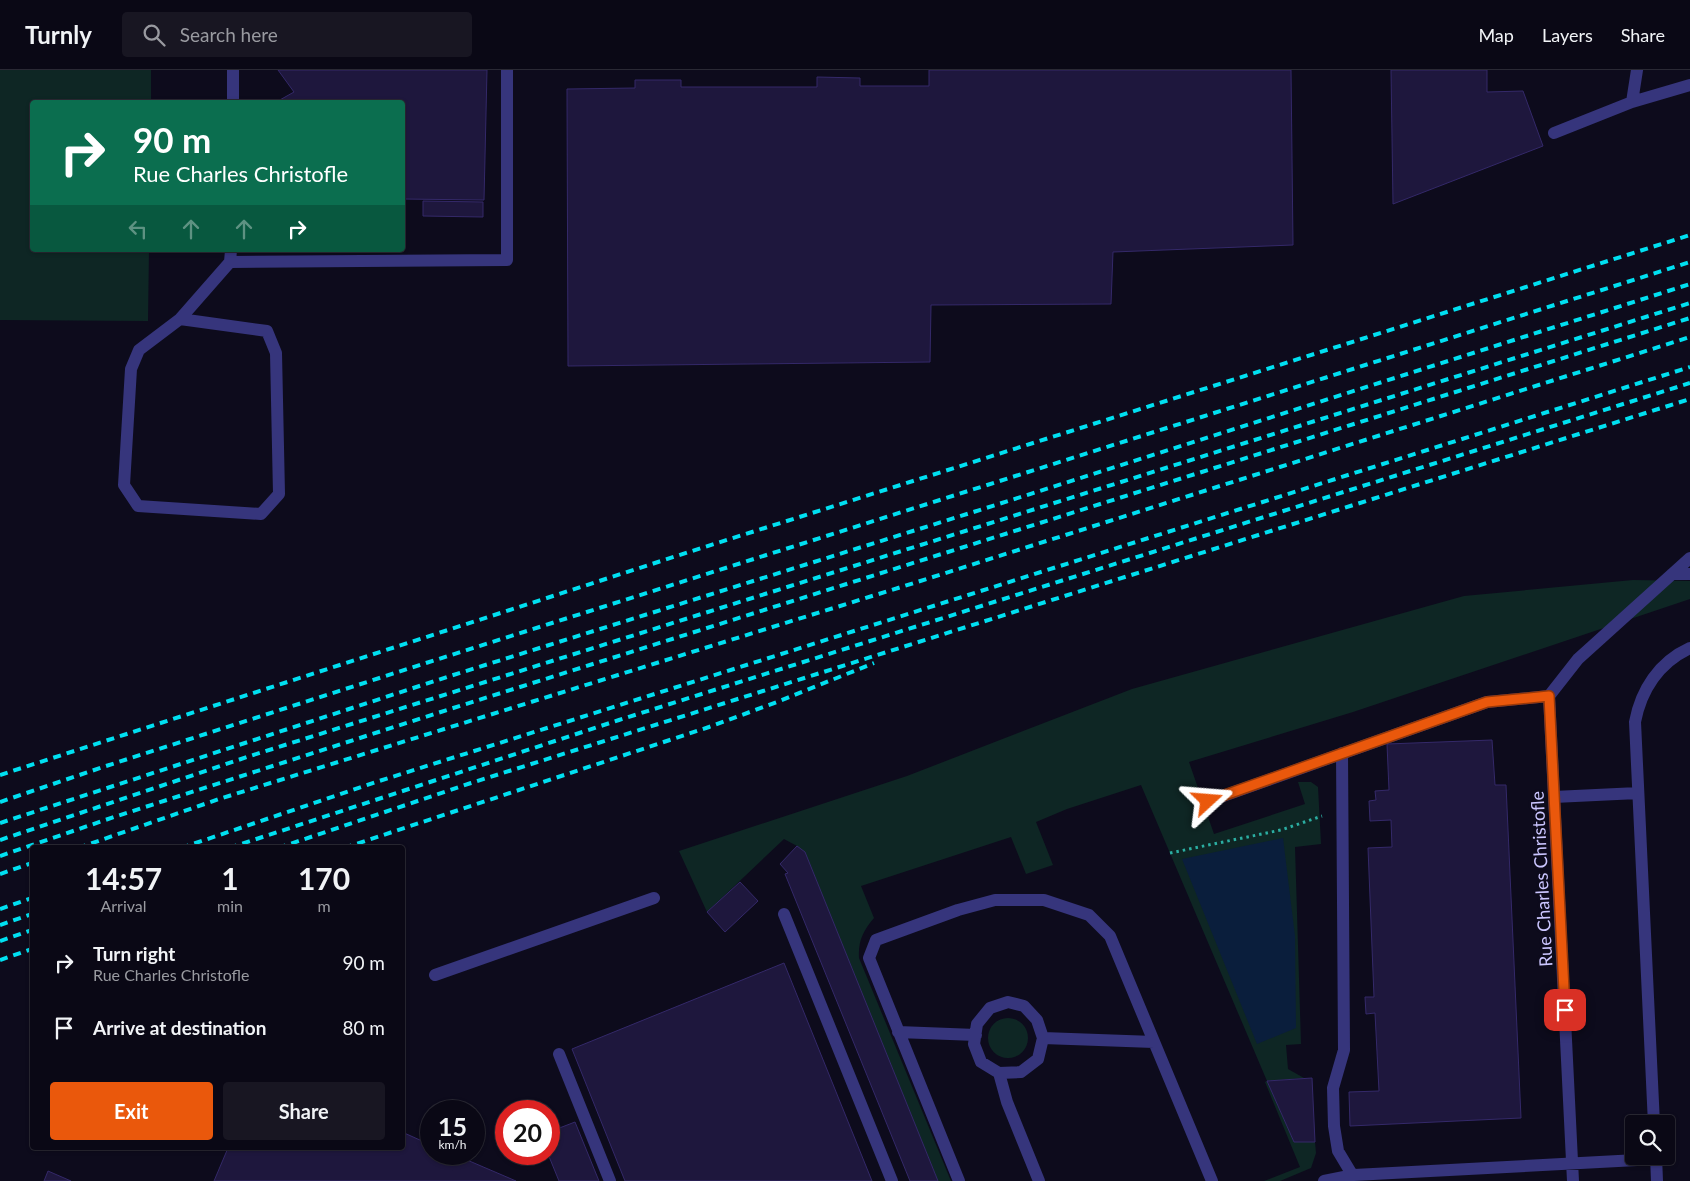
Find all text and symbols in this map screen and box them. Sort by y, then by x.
search box [122,12,472,57]
text: Turnly [25,20,92,49]
icon: search [140,21,168,49]
text: Search here [180,23,278,46]
text: Map [1478,24,1514,46]
text: Layers [1542,24,1593,46]
text: Share [1621,24,1665,46]
text: 90 m [133,118,211,160]
icon: right [50,120,115,185]
text: Rue Charles Christofle [133,160,348,187]
icon: left [124,215,152,243]
icon: ahead [177,215,205,243]
icon: ahead [230,215,258,243]
icon: right [283,215,311,243]
position arrow [1181,774,1233,826]
street label: Rue Charles Christofle [1525,791,1557,967]
text: 14:57 [85,860,162,896]
text: 1 [221,860,239,896]
text: 170 [298,860,350,896]
text: Arrival [100,896,147,915]
text: min [217,896,243,915]
text: m [317,896,331,915]
text: Turn right [93,942,175,965]
icon: right [50,949,78,977]
text: 90 m [342,951,385,974]
text: Rue Charles Christofle [93,965,249,984]
pin [1544,989,1586,1031]
icon: arrive [1551,996,1579,1024]
icon: arrive [50,1014,78,1042]
text: Arrive at destination [93,1016,266,1039]
text: 80 m [342,1016,385,1039]
button: Exit [50,1082,213,1140]
button: Share [223,1082,385,1140]
speed limit sign: 20 [495,1100,560,1165]
text: 15 [438,1111,467,1141]
map controls [1625,1115,1675,1165]
button: search [1625,1115,1675,1165]
text: km/h [438,1137,467,1152]

